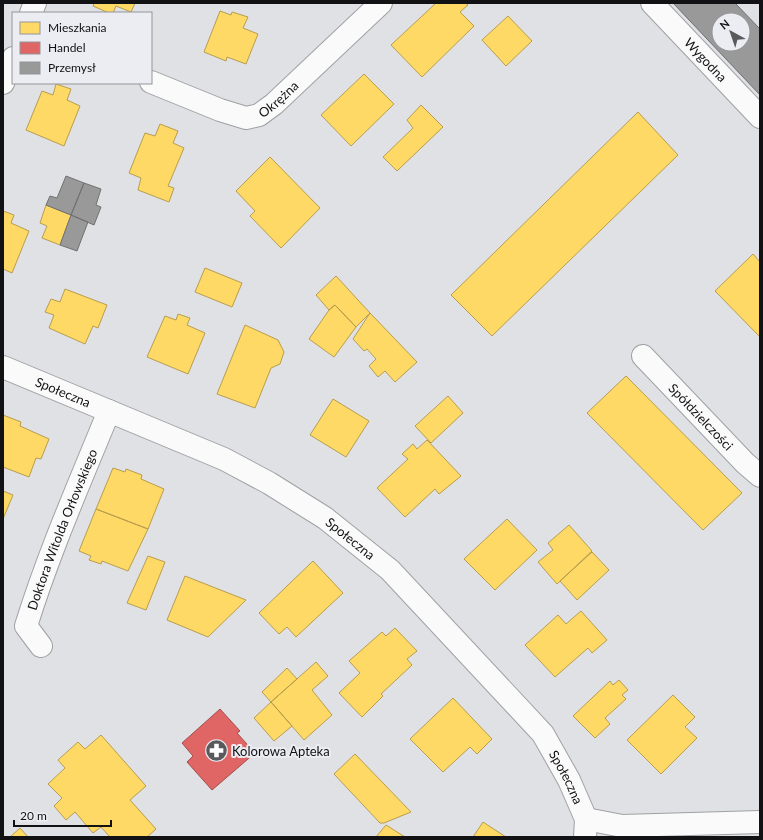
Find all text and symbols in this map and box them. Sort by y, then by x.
legend [12,12,152,84]
north arrow [711,12,751,52]
text: N [717,16,732,32]
text: Mieszkania [48,20,107,35]
street label: Wygodna [681,34,730,85]
text: Handel [48,40,86,55]
text: Przemysł [48,60,96,75]
street label: Okrężna [255,77,302,121]
street label: Społeczna [33,373,93,411]
street label: Spółdzielczości [665,380,736,454]
street label: Doktora Witolda Orłowskiego [24,447,100,612]
street label: Społeczna [323,514,378,563]
pharmacy icon: Kolorowa Apteka [203,738,229,764]
place label: Kolorowa Apteka [232,743,330,759]
street label: Społeczna [546,747,586,806]
scale bar [14,802,111,828]
text: 20 m [20,808,47,823]

